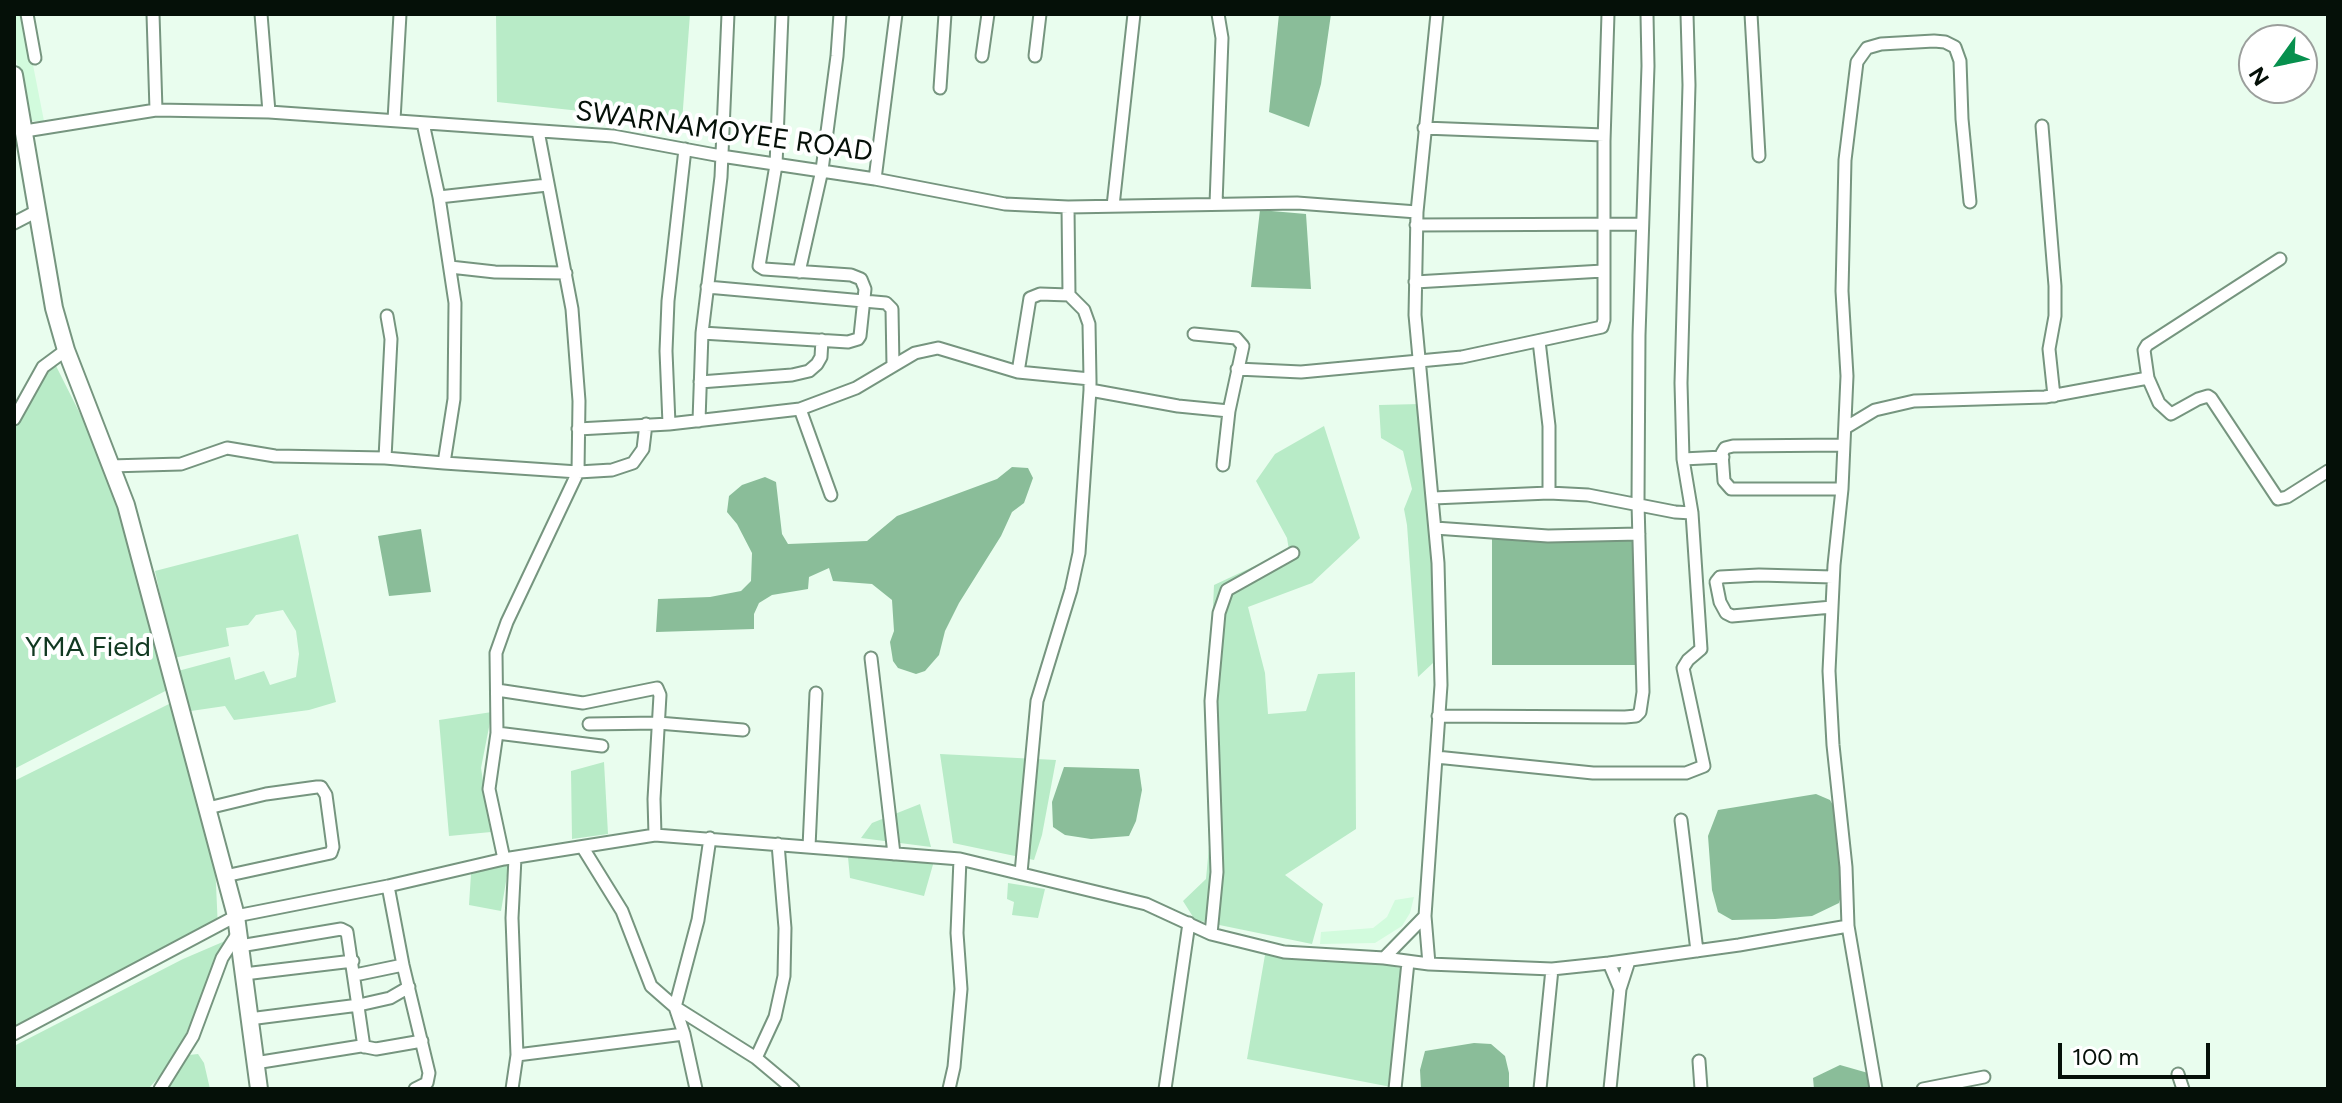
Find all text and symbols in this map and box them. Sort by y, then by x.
north arrow [2238,24,2318,104]
text: N [2243,62,2275,91]
street label: SWARNAMOYEE ROAD [573,95,875,169]
park label: YMA Field [25,631,151,665]
scale bar [2062,1027,2214,1077]
text: 100 m [2072,1042,2139,1071]

